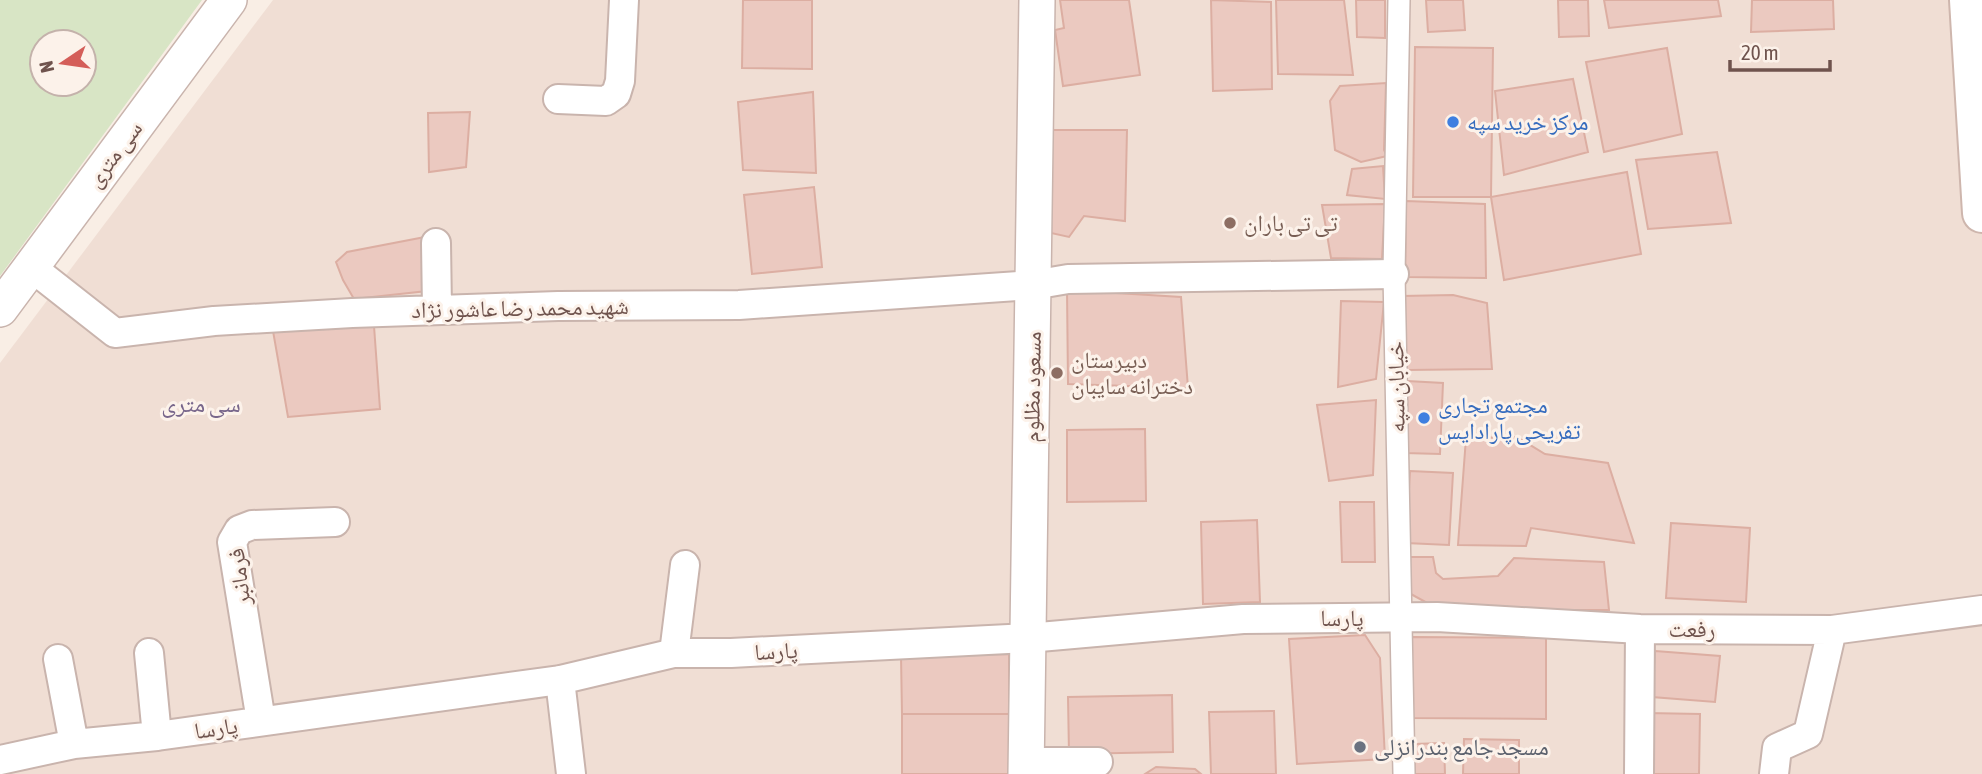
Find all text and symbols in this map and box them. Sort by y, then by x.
north arrow [28,28,98,98]
scale bar [1730,28,1830,72]
text: 20 m [1741,40,1779,64]
text: N [34,59,58,75]
place label: مرکز خرید سپه [1467,109,1588,136]
marker: مرکز خرید سپه [1445,114,1461,130]
street label: سی متری [81,116,148,193]
place label: تی تی باران [1244,210,1338,237]
marker: تی تی باران [1222,215,1238,231]
street label: شهید محمد رضا عاشور نژاد [411,293,629,323]
street label: مسعود مظلوم [1018,331,1049,443]
street label: خیابان سپه [1382,341,1411,433]
place label: دبیرستان دخترانه سایبان [1071,347,1193,400]
marker: دبیرستان دخترانه سایبان [1049,365,1065,381]
district label: سی متری [161,390,241,418]
place label: مجتمع تجاری تفریحی پارادایس [1438,392,1581,445]
marker: مجتمع تجاری تفریحی پارادایس [1416,410,1432,426]
street label: فرمانبر [223,547,256,608]
street label: پارسا [1320,605,1364,632]
street label: رفعت [1669,616,1715,642]
street label: پارسا [754,637,798,666]
street label: پارسا [193,712,240,745]
place label: مسجد جامع بندرانزلی [1374,734,1549,762]
marker: مسجد جامع بندرانزلی [1352,739,1368,755]

